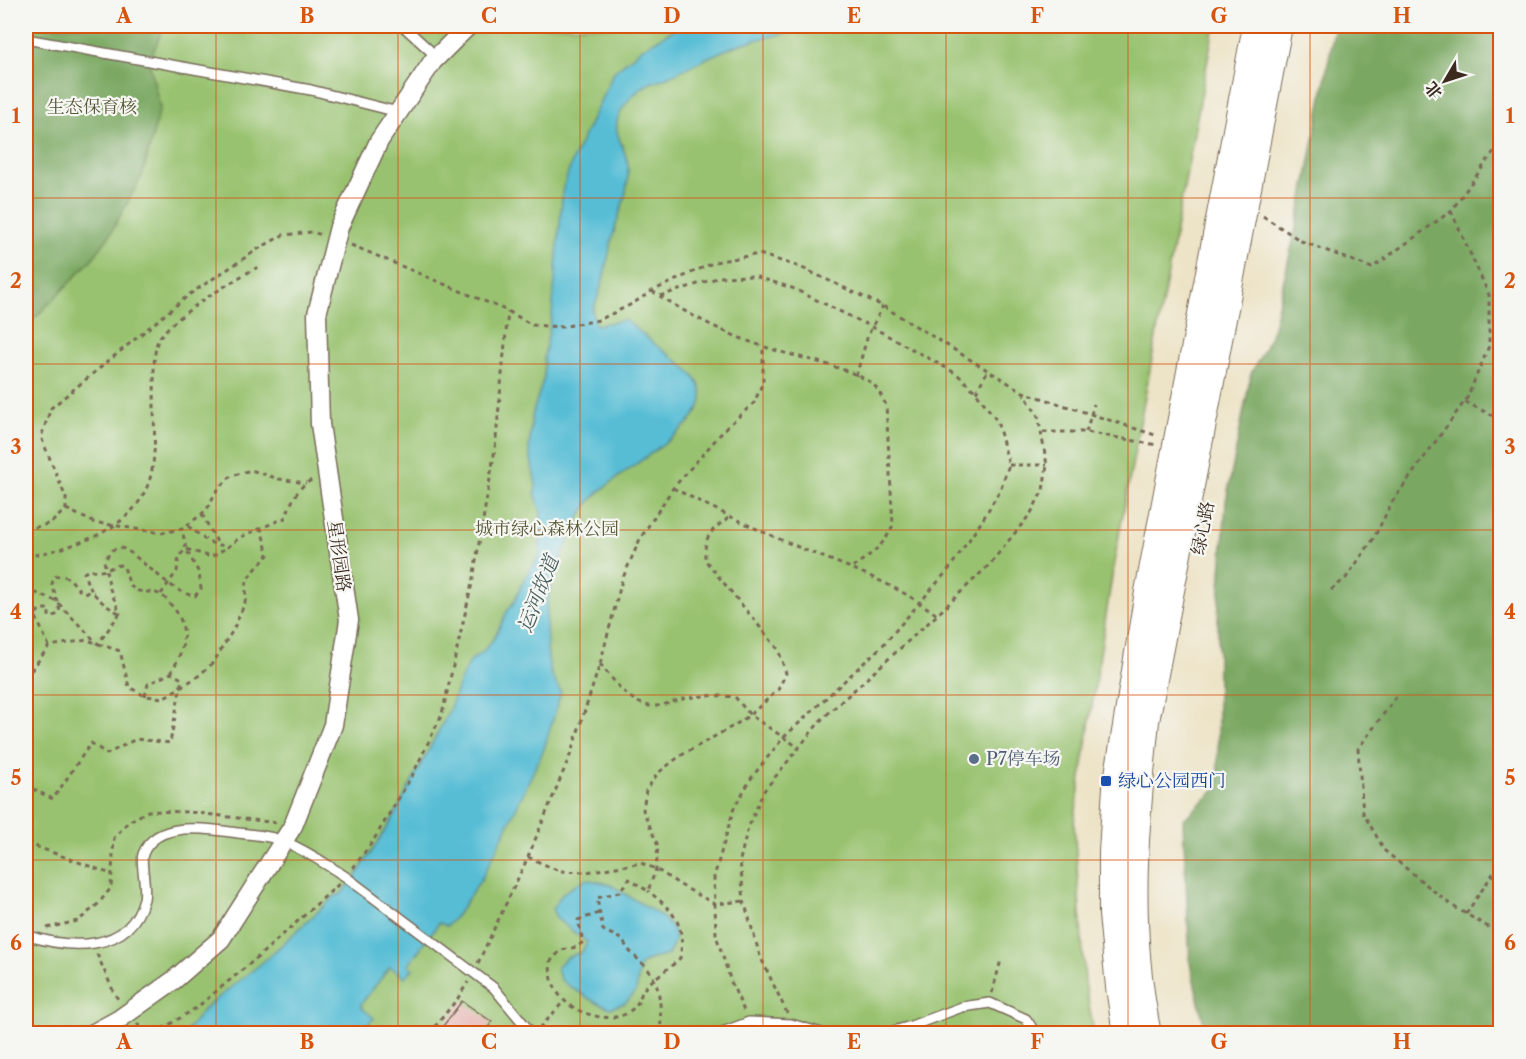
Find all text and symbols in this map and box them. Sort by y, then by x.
text: A [115,4,132,28]
text: B [300,4,315,28]
text: C [481,4,497,28]
text: D [663,4,681,28]
text: E [847,4,861,28]
text: F [1030,4,1044,28]
text: G [1211,4,1228,28]
text: H [1393,4,1411,28]
north arrow [1415,51,1475,111]
text: 北 [1421,78,1446,103]
park label: 生态保育核 [47,96,137,118]
text: 1 [12,104,21,128]
text: 1 [1506,104,1515,128]
text: 2 [10,269,22,293]
text: 2 [1504,269,1516,293]
text: 3 [10,435,22,459]
text: 3 [1504,435,1516,459]
street label: 绿心路 [1187,499,1219,557]
park label: 城市绿心森林公园 [475,518,619,540]
street label: 星形园路 [323,519,355,593]
water label: 运河故道 [512,550,565,636]
text: 4 [10,600,22,624]
text: 4 [1504,600,1516,624]
place label: P7停车场 [986,748,1061,770]
marker: P7停车场 [967,752,981,766]
text: 5 [10,766,22,790]
text: 5 [1504,766,1516,790]
place label: 绿心公园西门 [1118,770,1226,792]
marker: 绿心公园西门 [1099,774,1113,788]
text: 6 [10,931,22,955]
text: 6 [1504,931,1516,955]
text: A [115,1030,132,1054]
text: B [300,1030,315,1054]
text: C [481,1030,497,1054]
text: D [663,1030,681,1054]
text: E [847,1030,861,1054]
text: F [1030,1030,1044,1054]
text: G [1211,1030,1228,1054]
text: H [1393,1030,1411,1054]

